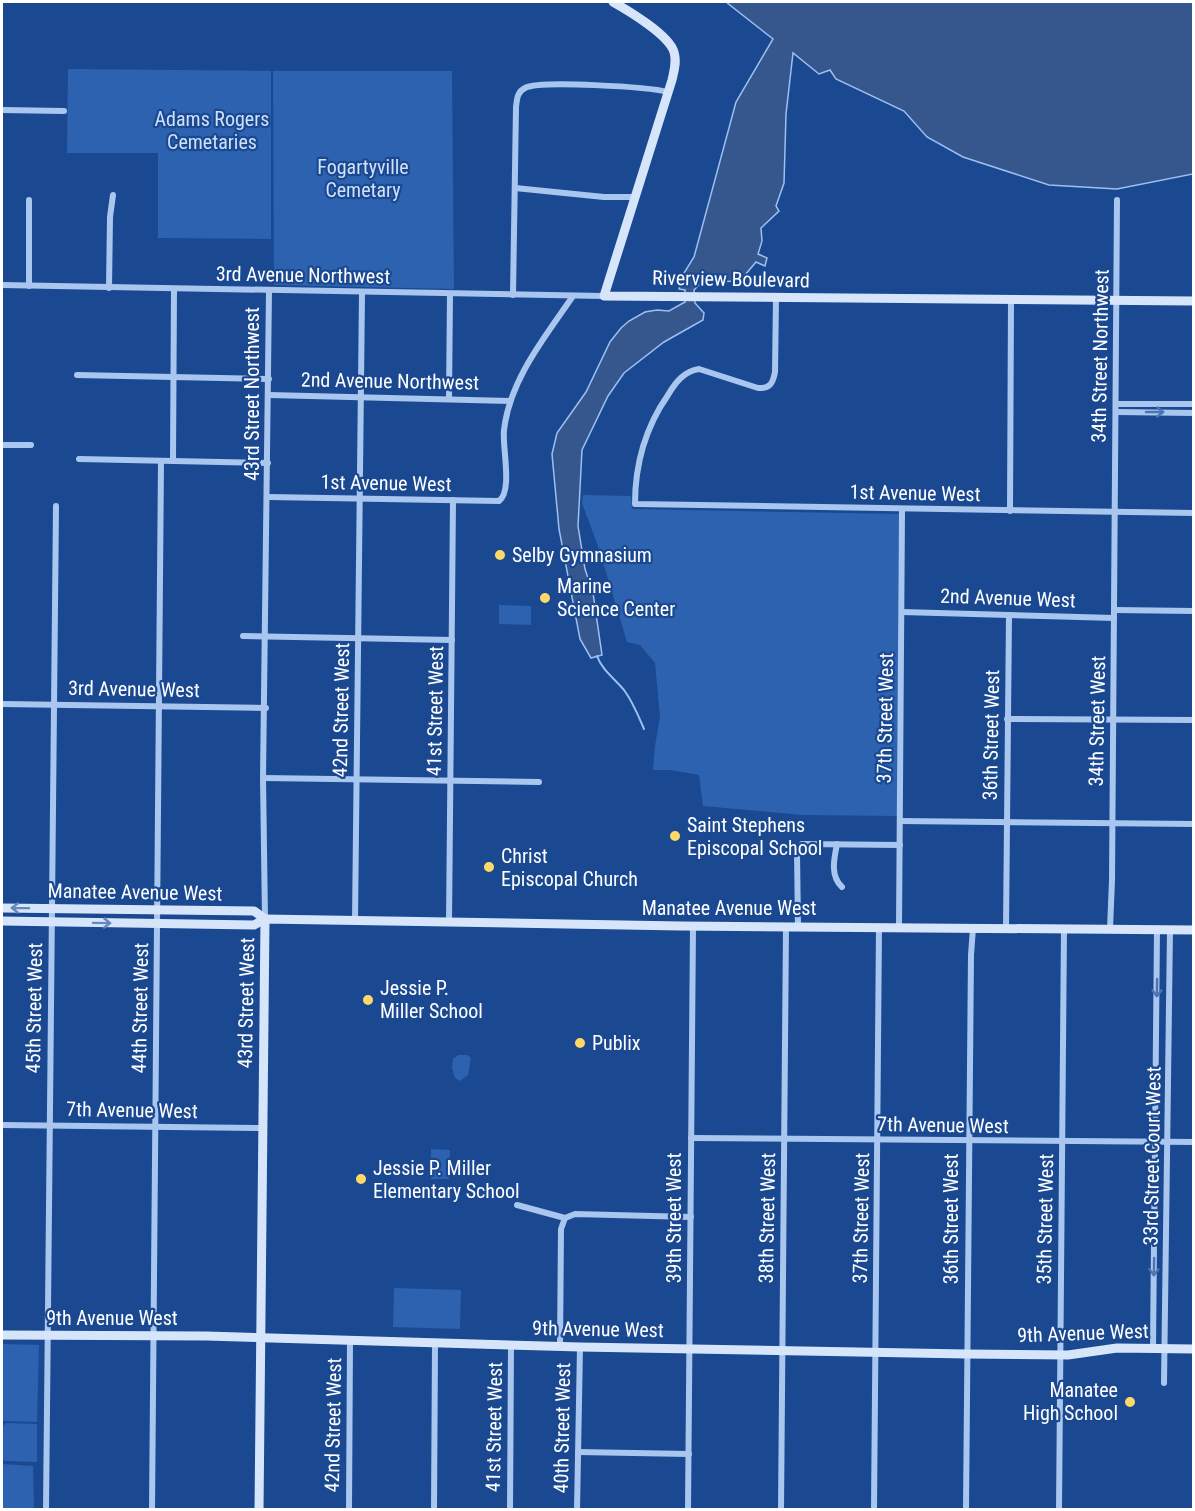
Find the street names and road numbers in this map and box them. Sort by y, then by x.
street label: 3rd Avenue Northwest [216,261,391,289]
street label: Riverview Boulevard [652,266,810,292]
street label: 34th Street Northwest [1086,269,1114,443]
street label: 43rd Street Northwest [240,307,264,481]
street label: 2nd Avenue Northwest [301,367,479,395]
street label: 1st Avenue West [320,470,452,496]
street label: 1st Avenue West [849,480,981,506]
street label: 2nd Avenue West [940,584,1076,612]
street label: 42nd Street West [328,642,354,778]
street label: 41st Street West [422,646,448,776]
street label: 37th Street West [872,652,898,784]
street label: 34th Street West [1084,655,1110,787]
street label: 36th Street West [978,669,1004,801]
street label: 3rd Avenue West [68,676,200,702]
street label: Manatee Avenue West [47,878,223,906]
street label: Manatee Avenue West [642,896,816,920]
street label: 43rd Street West [233,937,259,1069]
street label: 45th Street West [21,942,47,1074]
street label: 44th Street West [127,942,153,1074]
street label: 33rd Street Court West [1138,1066,1166,1246]
street label: 7th Avenue West [66,1097,198,1123]
street label: 7th Avenue West [877,1112,1009,1138]
street label: 38th Street West [754,1152,780,1284]
street label: 37th Street West [848,1152,874,1284]
street label: 39th Street West [662,1153,686,1283]
street label: 35th Street West [1032,1153,1058,1285]
street label: 36th Street West [939,1154,963,1284]
street label: 9th Avenue West [46,1306,178,1330]
street label: 9th Avenue West [532,1316,664,1342]
street label: 9th Avenue West [1017,1319,1149,1347]
street label: 42nd Street West [320,1357,346,1493]
street label: 41st Street West [481,1362,507,1492]
street label: 40th Street West [549,1362,575,1494]

